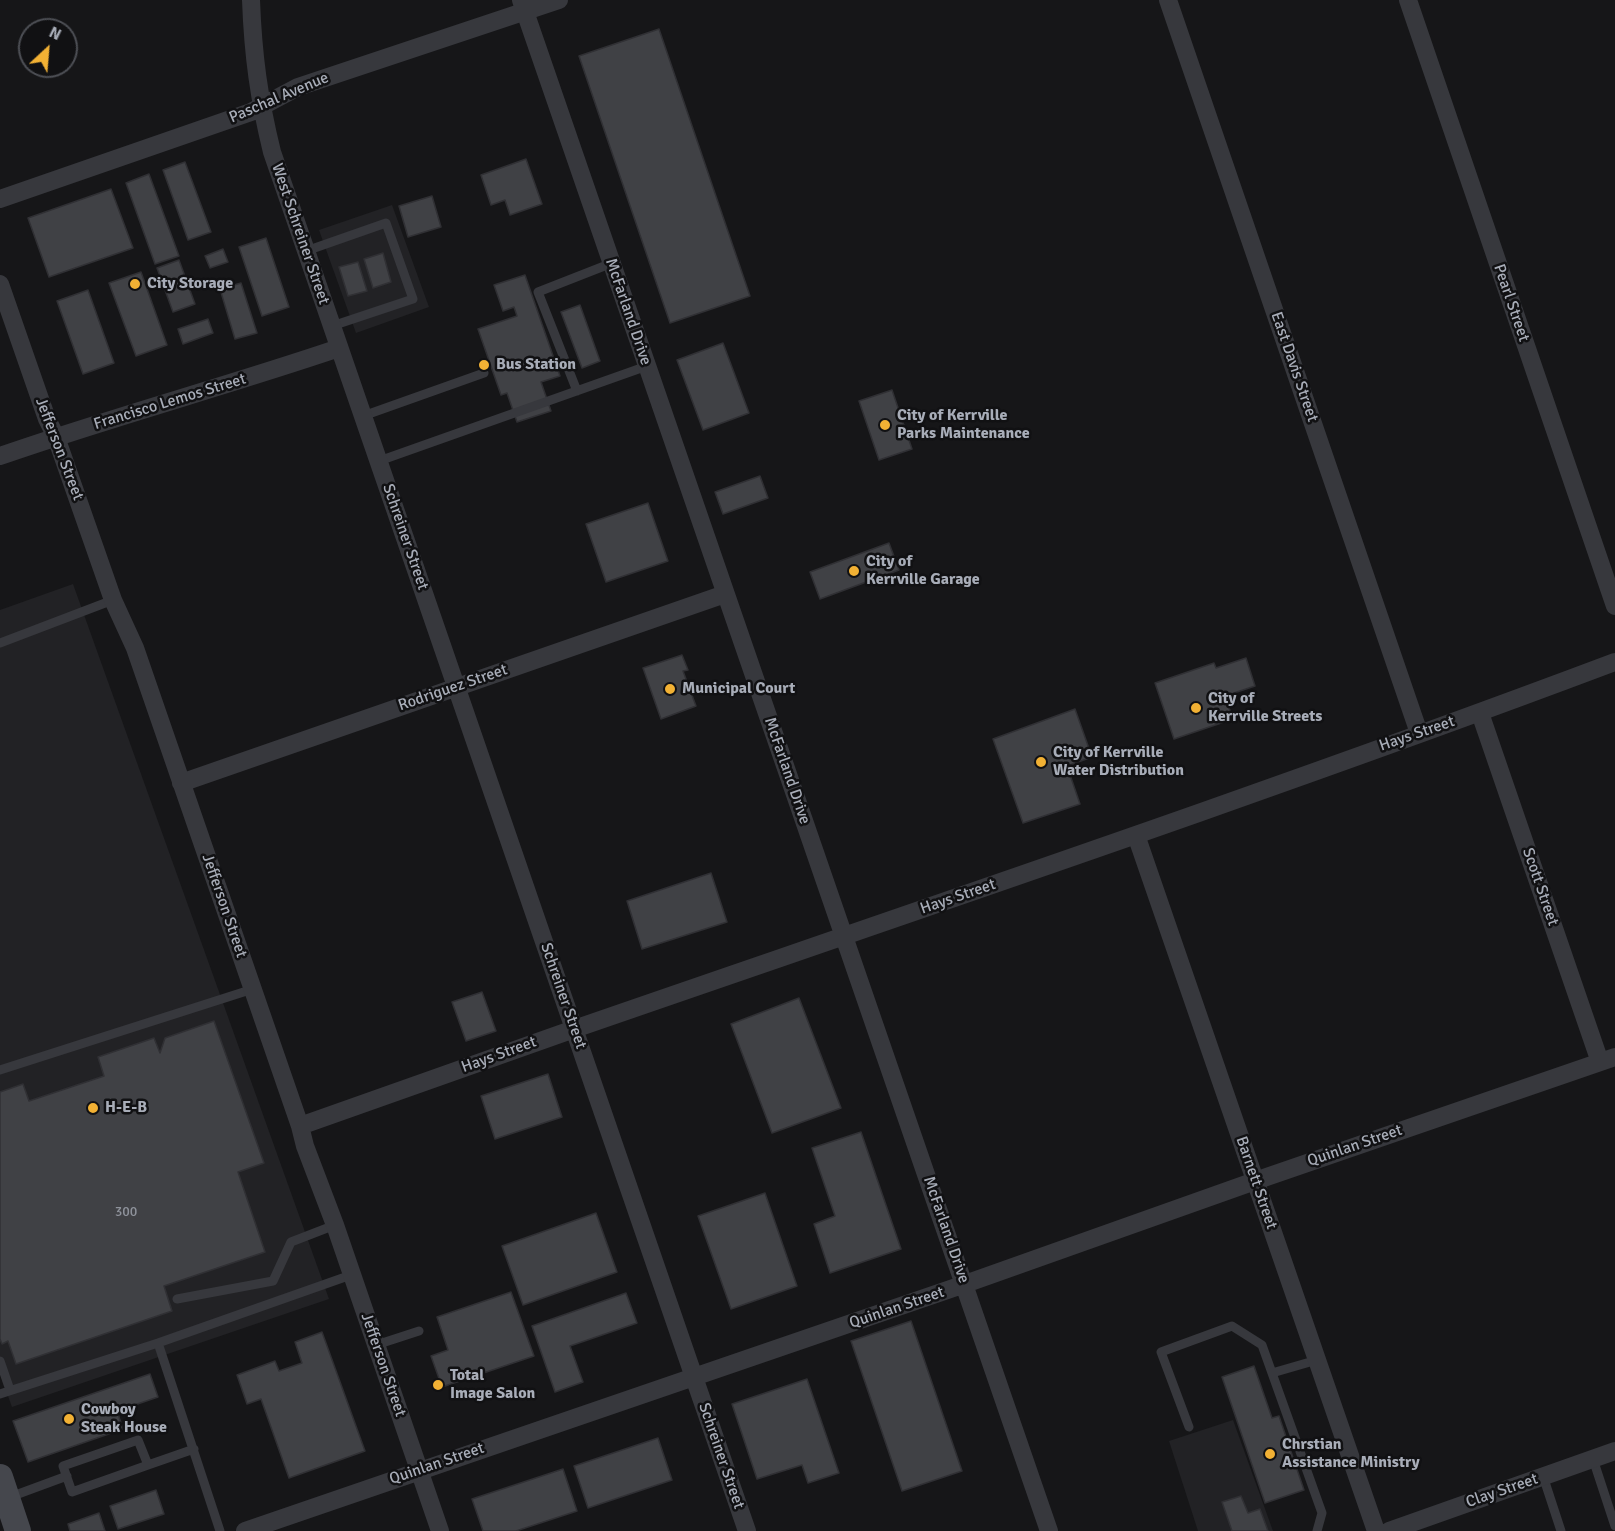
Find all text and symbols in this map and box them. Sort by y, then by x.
north arrow [18,18,78,78]
text: N [46,22,64,45]
street label: Paschal Avenue [226,68,332,128]
street label: West Schreiner Street [267,161,333,307]
street label: McFarland Drive [601,256,655,368]
street label: Pearl Street [1489,262,1533,344]
place label: City Storage [147,274,233,294]
marker: City Storage [128,277,142,291]
street label: East Davis Street [1266,310,1322,424]
place label: Bus Station [496,355,576,375]
marker: Bus Station [477,358,491,372]
street label: Francisco Lemos Street [92,370,248,434]
street label: Jefferson Street [31,395,87,503]
place label: City of Kerrville Parks Maintenance [897,406,1030,444]
marker: City of Kerrville Parks Maintenance [878,418,892,432]
street label: Schreiner Street [378,481,432,593]
place label: City of Kerrville Garage [866,552,980,590]
marker: City of Kerrville Garage [847,564,861,578]
street label: Rodriguez Street [396,660,510,716]
place label: Municipal Court [682,679,795,699]
marker: Municipal Court [663,682,677,696]
place label: City of Kerrville Streets [1208,689,1322,727]
marker: City of Kerrville Streets [1189,701,1203,715]
street label: Hays Street [1377,712,1457,756]
street label: McFarland Drive [760,715,814,827]
place label: City of Kerrville Water Distribution [1053,743,1184,781]
marker: City of Kerrville Water Distribution [1034,755,1048,769]
street label: Scott Street [1518,846,1562,928]
street label: Jefferson Street [197,852,251,960]
street label: Hays Street [918,875,998,919]
street label: Schreiner Street [536,940,590,1052]
street label: Hays Street [459,1033,539,1077]
place label: H-E-B [105,1098,147,1118]
marker: H-E-B [86,1101,100,1115]
street label: Quinlan Street [1305,1121,1405,1171]
street label: Barnett Street [1231,1134,1281,1232]
street label: McFarland Drive [919,1174,973,1286]
house number: 300 [115,1204,137,1220]
street label: Quinlan Street [847,1283,947,1333]
street label: Jefferson Street [356,1311,410,1419]
place label: Total Image Salon [450,1366,535,1404]
marker: Total Image Salon [431,1378,445,1392]
place label: Cowboy Steak House [81,1400,167,1438]
street label: Schreiner Street [694,1400,748,1512]
marker: Cowboy Steak House [62,1412,76,1426]
place label: Chrstian Assistance Ministry [1282,1435,1420,1473]
street label: Quinlan Street [387,1439,487,1489]
marker: Chrstian Assistance Ministry [1263,1447,1277,1461]
street label: Clay Street [1463,1470,1541,1512]

